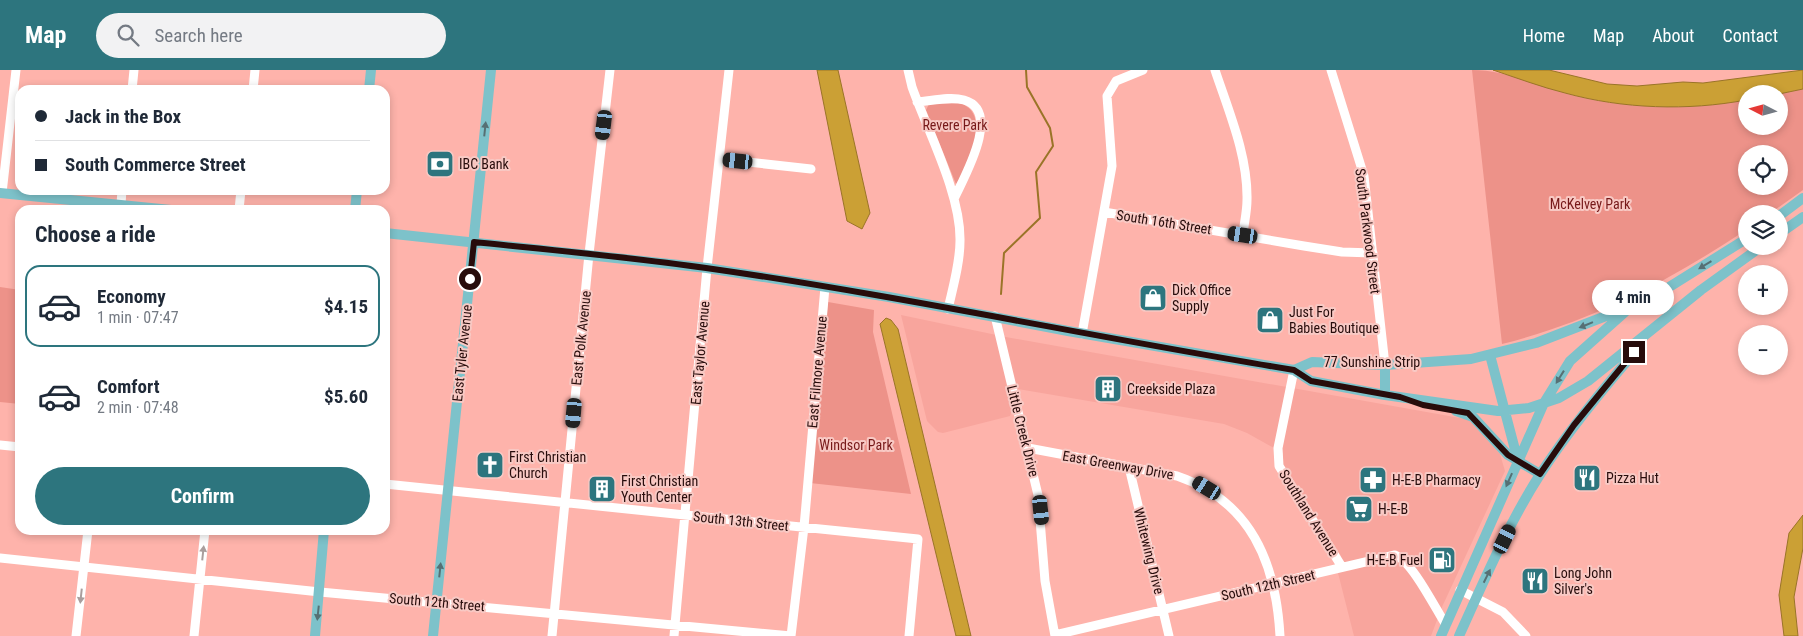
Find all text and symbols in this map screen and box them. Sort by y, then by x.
search box [96,13,446,58]
text: Map [25,21,66,49]
icon: search [114,21,142,49]
text: Search here [154,24,243,47]
text: Home [1523,25,1565,46]
text: Map [1593,25,1624,46]
text: About [1652,25,1694,46]
text: Contact [1722,25,1778,46]
north arrow [1738,85,1788,135]
map controls [1738,85,1788,375]
text: Jack in the Box [65,105,181,128]
car [594,109,613,141]
park label: Revere Park [922,117,988,133]
one-way arrow [481,121,489,137]
button: locate [1738,145,1788,195]
bank icon: IBC Bank [425,149,455,179]
car [722,152,753,170]
text: South Commerce Street [65,153,246,176]
place label: IBC Bank [459,156,509,172]
street label: South Parkwood Street [1352,167,1384,295]
park label: McKelvey Park [1550,196,1631,212]
button: layers [1738,205,1788,255]
street label: South 16th Street [1115,207,1213,237]
text: Choose a ride [35,222,156,247]
car [1227,225,1258,245]
one-way arrow [1699,260,1712,269]
button: + [1738,265,1788,315]
route start [459,268,481,290]
callout: 4 min [1593,280,1675,314]
place label: Dick Office Supply [1172,282,1232,314]
shop icon: Dick Office Supply [1138,283,1168,313]
icon: car [37,284,82,329]
text: Economy [97,285,166,308]
text: 4 min [1615,288,1651,307]
street label: East Polk Avenue [568,289,594,386]
text: $4.15 [324,295,368,318]
street label: East Taylor Avenue [687,300,713,406]
street label: East Tyler Avenue [449,303,475,402]
place label: Just For Babies Boutique [1289,304,1379,336]
shop icon: Just For Babies Boutique [1255,305,1285,335]
text: 1 min · 07:47 [97,308,179,327]
street label: East Filmore Avenue [804,315,830,429]
one-way arrow [1579,321,1593,329]
button: − [1738,325,1788,375]
route end [1623,341,1645,363]
street label: 77 Sunshine Strip [1324,354,1420,370]
one-way arrow [1556,371,1565,384]
icon: car [37,374,82,419]
building icon: Creekside Plaza [1093,374,1123,404]
text: Comfort [97,375,160,398]
place label: Creekside Plaza [1127,381,1215,397]
street label: Little Creek Drive [1004,384,1042,479]
text: $5.60 [324,385,368,408]
car [565,397,582,429]
text: 2 min · 07:48 [97,398,179,417]
park label: Windsor Park [819,437,893,453]
street label: East Greenway Drive [1061,447,1175,483]
place label: First Christian Church [509,449,586,481]
church icon: First Christian Church [475,450,505,480]
restaurant icon: Pizza Hut [1572,463,1602,493]
pharmacy icon: H-E-B Pharmacy [1358,465,1388,495]
button: Confirm [35,467,370,525]
street label: Southland Avenue [1276,467,1342,560]
place label: Pizza Hut [1606,470,1659,486]
place label: H-E-B Pharmacy [1392,472,1481,488]
place label: First Christian Youth Center [621,473,698,505]
one-way arrow [1505,473,1513,487]
building icon: First Christian Youth Center [587,474,617,504]
car [1190,474,1223,502]
car [1031,494,1050,526]
supermarket icon: H-E-B [1344,494,1374,524]
place label: H-E-B [1378,501,1408,517]
street label: Whitewing Drive [1131,506,1168,596]
street label: South 13th Street [692,508,790,534]
car [1491,522,1518,556]
one-way arrow [199,544,207,560]
fuel station icon: H-E-B Fuel [1427,545,1457,575]
place label: H-E-B Fuel [1366,552,1423,568]
one-way arrow [436,562,444,578]
place label: Long John Silver's [1554,565,1612,597]
street label: South 12th Street [1219,566,1317,604]
restaurant icon: Long John Silver's [1520,566,1550,596]
one-way arrow [1483,569,1491,583]
one-way arrow [77,588,85,604]
street label: South 12th Street [389,590,485,614]
one-way arrow [314,606,322,622]

